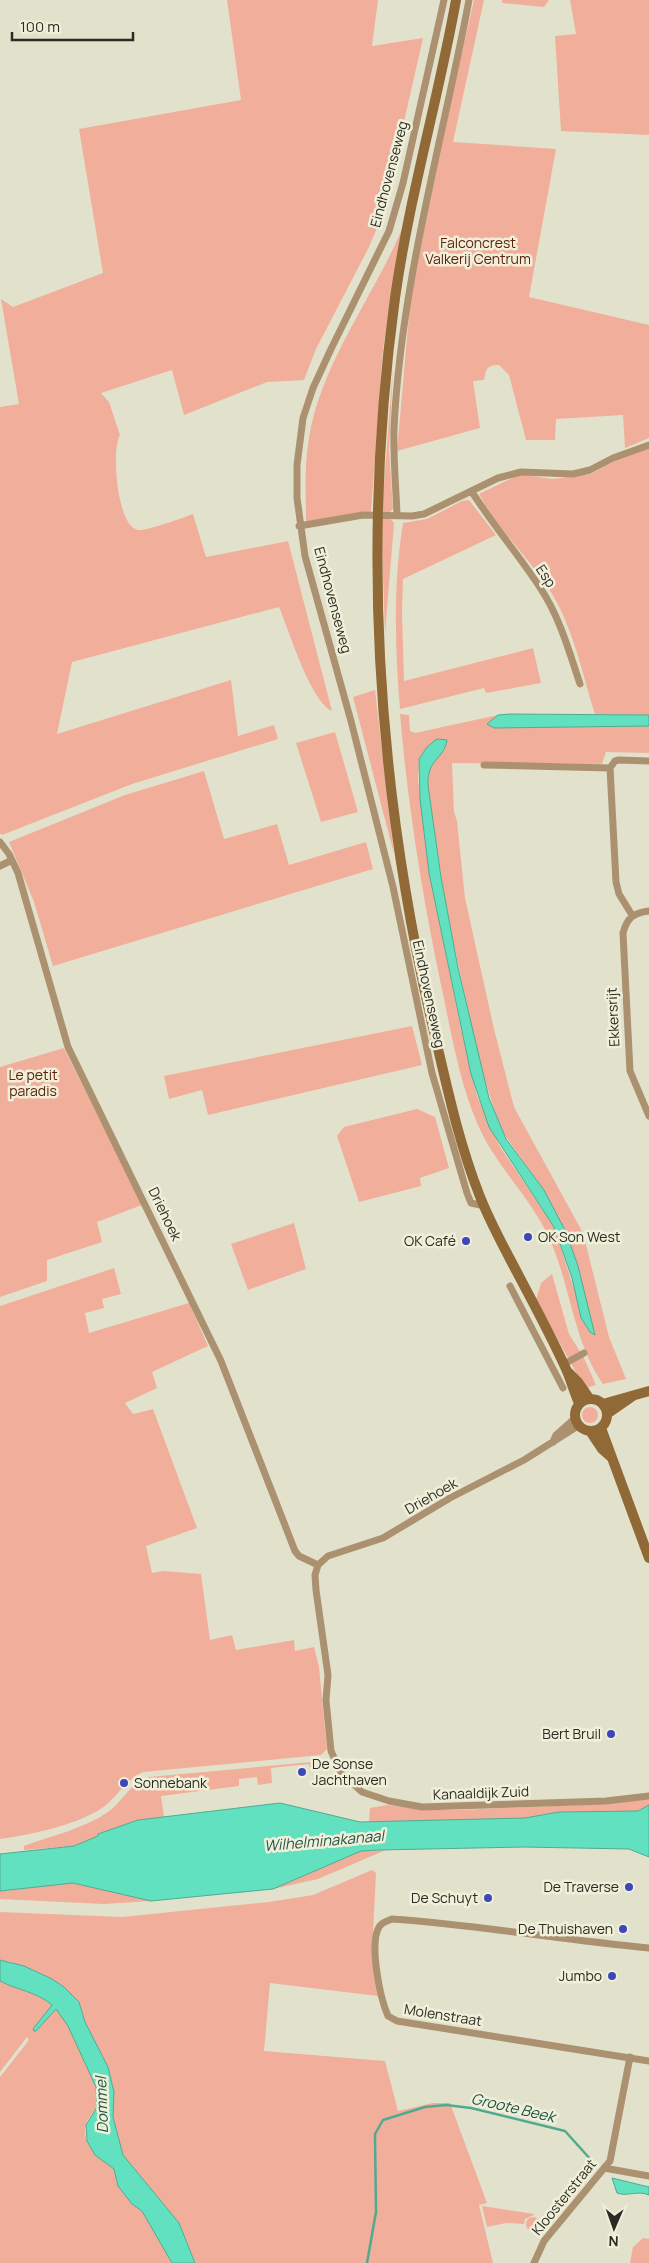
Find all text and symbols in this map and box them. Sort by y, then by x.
scale bar [12,10,134,42]
text: 100 m [20,16,60,37]
street label: Eindhovenseweg [365,119,412,229]
park label: Falconcrest Valkerij Centrum [425,233,531,268]
street label: Eindhovenseweg [310,545,357,655]
street label: Esp [532,561,561,591]
street label: Eindhovenseweg [409,938,450,1049]
street label: Ekkersrijt [601,986,624,1047]
park label: Le petit paradis [8,1065,58,1100]
street label: Driehoek [144,1184,187,1245]
place label: OK Son West [538,1227,621,1246]
place label: OK Café [404,1231,456,1250]
marker: OK Son West [522,1231,534,1243]
marker: OK Café [460,1235,472,1247]
street label: Driehoek [401,1472,461,1518]
place label: Bert Bruil [542,1724,601,1743]
marker: Bert Bruil [605,1728,617,1740]
place label: De Sonse Jachthaven [312,1754,387,1789]
marker: De Sonse Jachthaven [296,1766,308,1778]
place label: Sonnebank [134,1773,208,1792]
marker: Sonnebank [118,1777,130,1789]
street label: Kanaaldijk Zuid [432,1781,530,1804]
water label: Wilhelminakanaal [263,1825,387,1856]
place label: De Traverse [543,1877,619,1896]
marker: De Traverse [623,1881,635,1893]
place label: De Schuyt [411,1888,478,1907]
marker: De Schuyt [482,1892,494,1904]
place label: De Thuishaven [518,1919,613,1938]
marker: De Thuishaven [617,1923,629,1935]
place label: Jumbo [559,1966,602,1985]
marker: Jumbo [606,1970,618,1982]
street label: Molenstraat [403,1999,484,2030]
water label: Dommel [90,2074,113,2134]
water label: Groote Beek [469,2088,559,2128]
street label: Kloosterstraat [527,2154,600,2239]
north arrow [589,2203,639,2253]
text: N [608,2232,619,2251]

